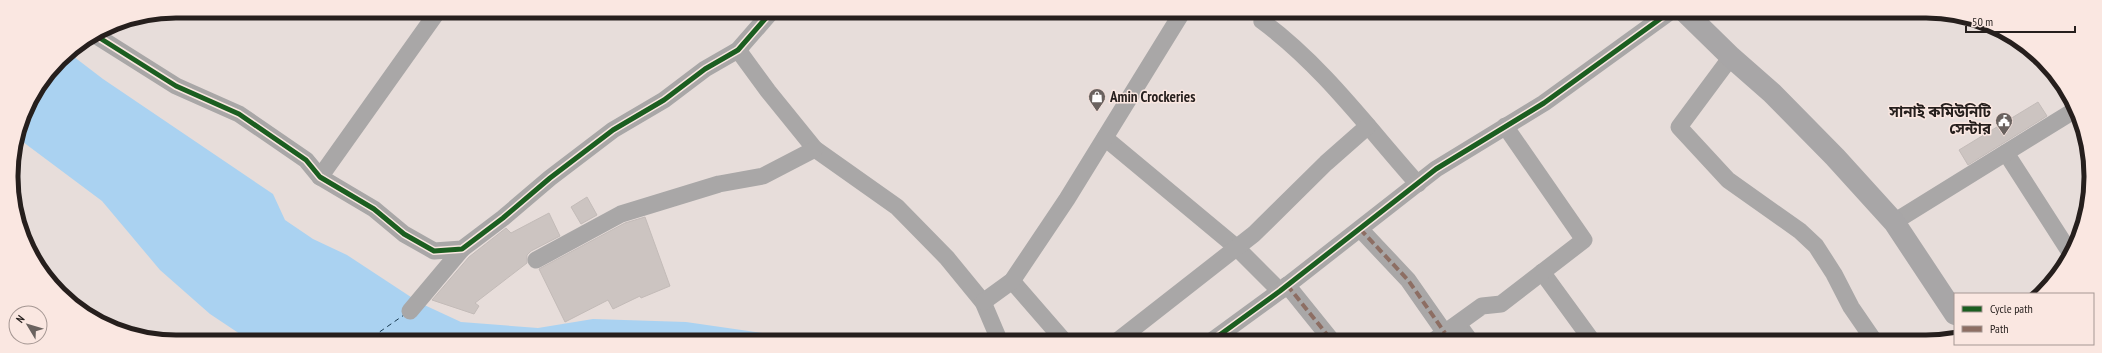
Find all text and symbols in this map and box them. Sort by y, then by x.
scale bar [1966,8,2075,34]
text: 50 m [1972,14,1993,29]
shop icon: Amin Crockeries [1087,87,1107,112]
place label: Amin Crockeries [1109,87,1195,106]
place label: সানাই কমিউনিটি সেন্টার [1888,102,1992,138]
public building icon: সানাই কমিউনিটি সেন্টার [1994,111,2014,136]
legend [1954,293,2094,345]
text: Cycle path [1990,301,2033,316]
north arrow [8,305,48,345]
text: N [13,312,27,325]
text: Path [1990,321,2008,336]

